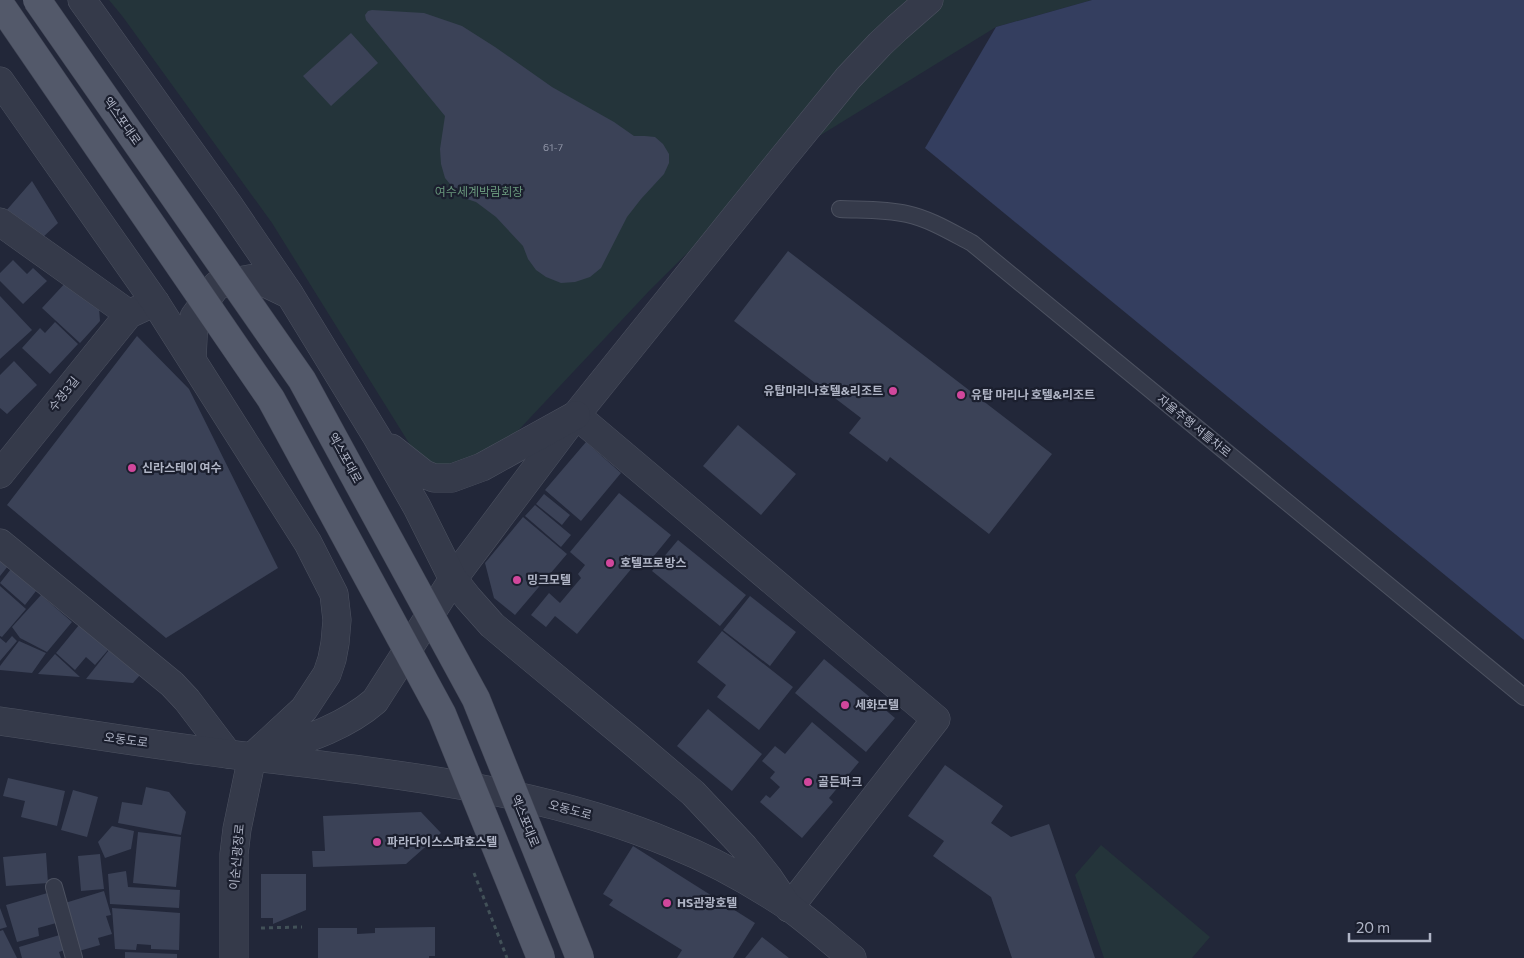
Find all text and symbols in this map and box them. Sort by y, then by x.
street label: 엑스포대로 [101,94,144,147]
house number: 61-7 [543,141,563,153]
park label: 여수세계박람회장 [435,184,523,198]
street label: 수정3길 [45,373,81,413]
place label: 유탑마리나호텔&리조트 [763,383,883,397]
marker: 유탑마리나호텔&리조트 [887,385,899,397]
place label: 유탑 마리나 호텔&리조트 [971,387,1095,401]
marker: 유탑 마리나 호텔&리조트 [955,389,967,401]
street label: 자율주행 셔틀차로 [1155,391,1234,459]
street label: 엑스포대로 [326,430,365,485]
place label: 신라스테이 여수 [142,460,222,474]
marker: 신라스테이 여수 [126,462,138,474]
place label: 호텔프로방스 [620,555,686,569]
marker: 호텔프로방스 [604,557,616,569]
place label: 밍크모텔 [527,572,571,586]
marker: 밍크모텔 [511,574,523,586]
place label: 세화모텔 [855,697,899,711]
marker: 세화모텔 [839,699,851,711]
street label: 오동도로 [103,729,149,749]
place label: 골든파크 [818,774,862,788]
marker: 골든파크 [802,776,814,788]
street label: 엑스포대로 [509,792,543,849]
street label: 오동도로 [547,797,593,822]
street label: 이순신광장로 [226,823,246,891]
place label: 파라다이스스파호스텔 [387,834,497,848]
marker: 파라다이스스파호스텔 [371,836,383,848]
place label: HS관광호텔 [677,895,737,909]
marker: HS관광호텔 [661,897,673,909]
scale bar [1349,910,1430,942]
text: 20 m [1356,918,1390,936]

